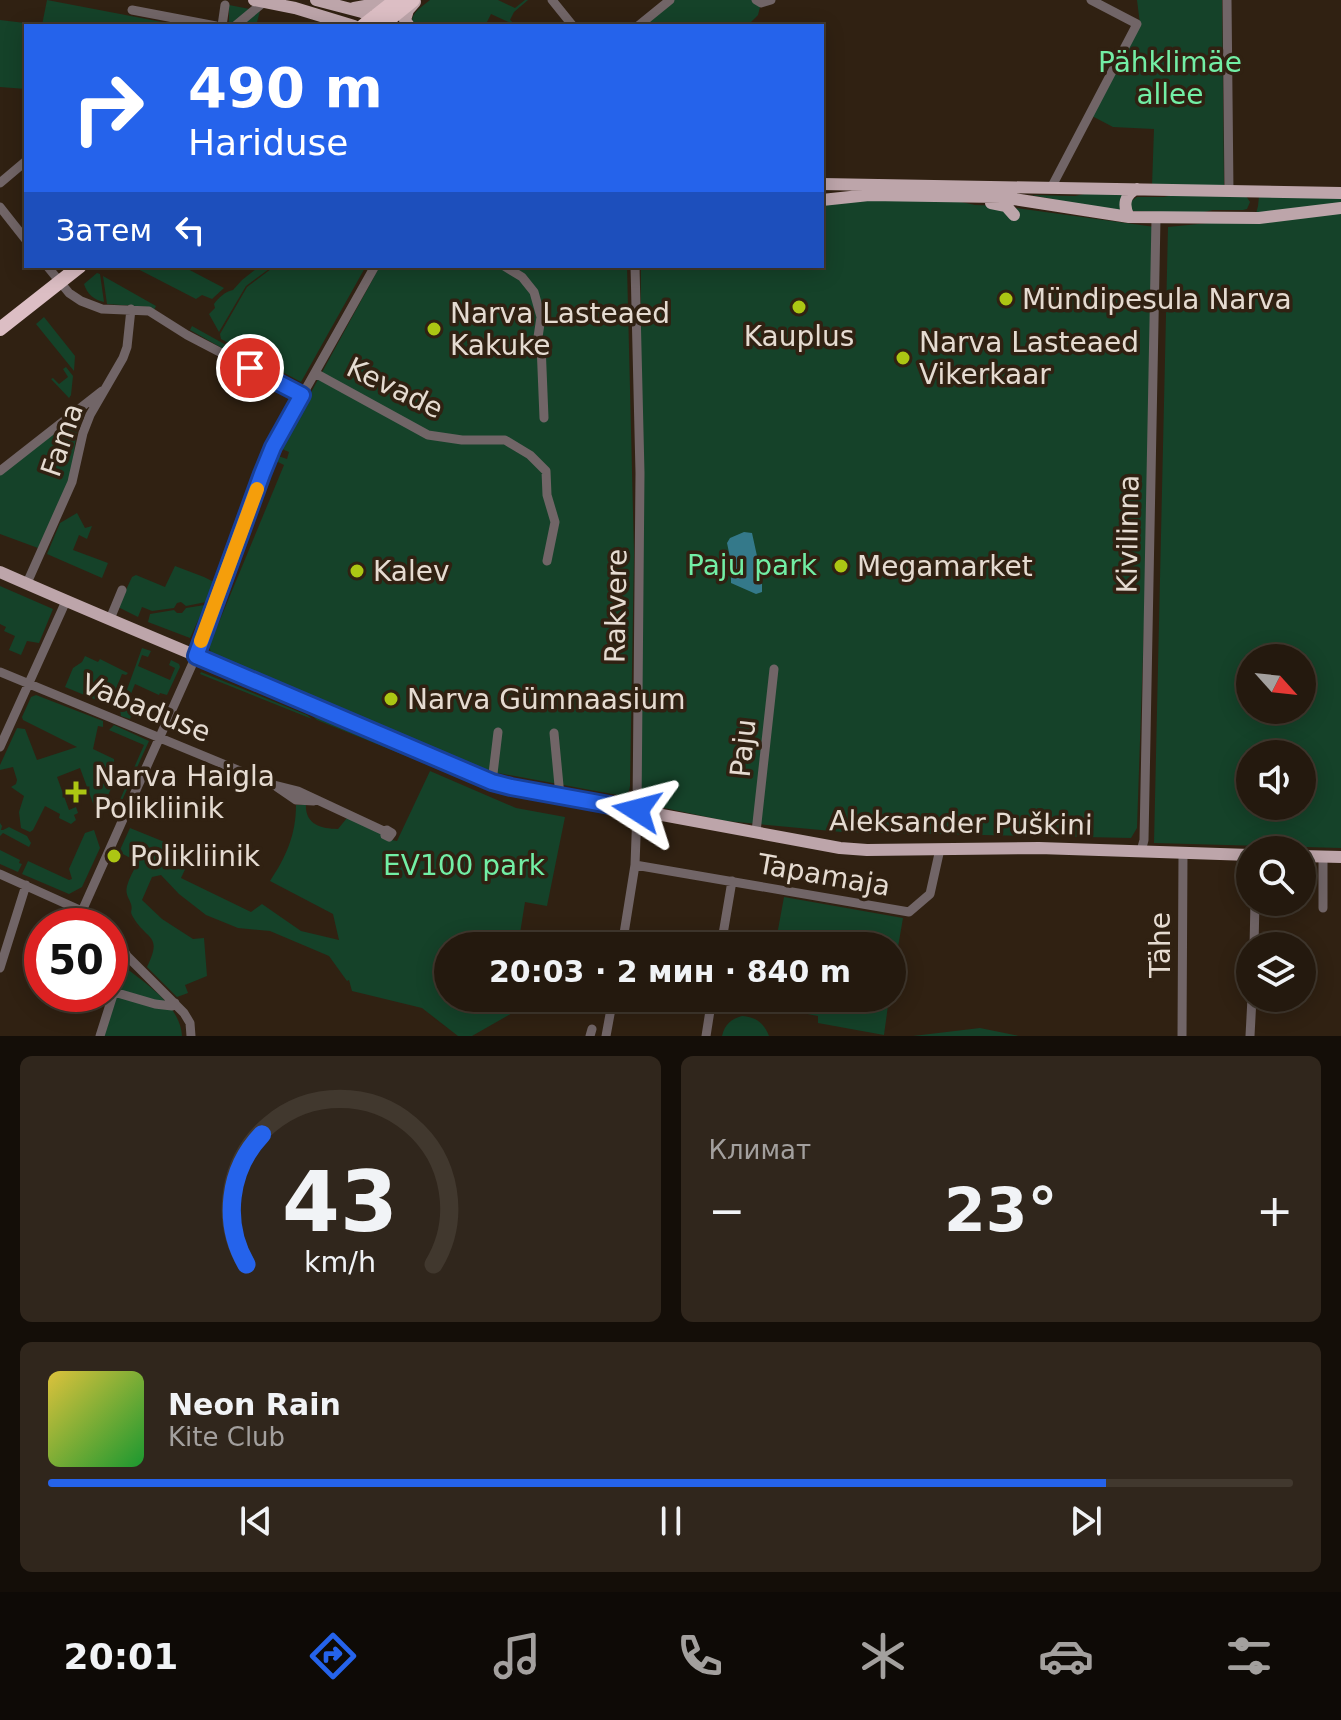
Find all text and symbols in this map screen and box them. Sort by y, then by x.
park label: Pähklimäe allee [1098,46,1242,111]
text: 490 m [188,55,383,120]
icon: right [56,56,160,160]
text: Hariduse [188,122,349,163]
icon: left [168,208,212,252]
text: Затем [56,213,152,248]
place label: Mündipesula Narva [1022,283,1292,316]
marker: Mündipesula Narva [997,290,1015,308]
place label: Narva Lasteaed Kakuke [450,297,670,362]
marker: Kauplus [790,298,808,316]
marker: Narva Lasteaed Kakuke [425,320,443,338]
place label: Kauplus [744,320,854,353]
place label: Narva Lasteaed Vikerkaar [919,326,1139,391]
pin [216,334,284,402]
icon: arrive [228,346,272,390]
marker: Narva Lasteaed Vikerkaar [894,349,912,367]
street label: Kevade [342,351,448,425]
street label: Fama [34,399,90,481]
street label: Kivilinna [1110,474,1146,594]
street label: Rakvere [599,549,633,663]
park label: Paju park [687,549,818,582]
place label: Megamarket [857,550,1033,583]
place label: Kalev [373,555,450,588]
marker: Megamarket [832,557,850,575]
marker: Kalev [348,562,366,580]
north arrow [1236,644,1316,724]
map controls [1236,644,1316,1012]
street label: Vabaduse [77,667,215,749]
place label: Narva Gümnaasium [407,683,685,716]
marker: Narva Gümnaasium [382,690,400,708]
street label: Paju [724,717,762,779]
button: sound [1236,740,1316,820]
place label: Narva Haigla Polikliinik [94,760,275,825]
position arrow [595,768,679,852]
marker: Narva Haigla Polikliinik [65,781,87,803]
street label: Aleksander Puškini [829,804,1093,842]
button: search [1236,836,1316,916]
place label: Polikliinik [130,840,261,873]
marker: Polikliinik [105,847,123,865]
street label: Tapamaja [754,847,893,903]
park label: EV100 park [383,849,546,882]
speed limit sign: 50 [24,908,128,1012]
street label: Tähe [1144,912,1177,979]
button: layers [1236,932,1316,1012]
text: 20:03 · 2 мин · 840 m [489,954,851,989]
text: Климат [709,1135,811,1165]
text: 43 [282,1154,398,1251]
text: 23° [944,1175,1058,1245]
text: − [709,1185,745,1236]
text: + [1256,1185,1293,1236]
text: km/h [304,1245,376,1279]
text: Neon Rain [168,1387,341,1422]
text: Kite Club [168,1422,285,1452]
icon: previous [234,1499,278,1543]
icon: pause [649,1499,693,1543]
icon: next [1064,1499,1108,1543]
icon: directions [305,1628,361,1684]
icon: music [489,1628,545,1684]
icon: phone [672,1628,728,1684]
icon: climate [855,1628,911,1684]
icon: car [1038,1628,1094,1684]
icon: filters [1221,1628,1277,1684]
text: 20:01 [64,1636,178,1677]

